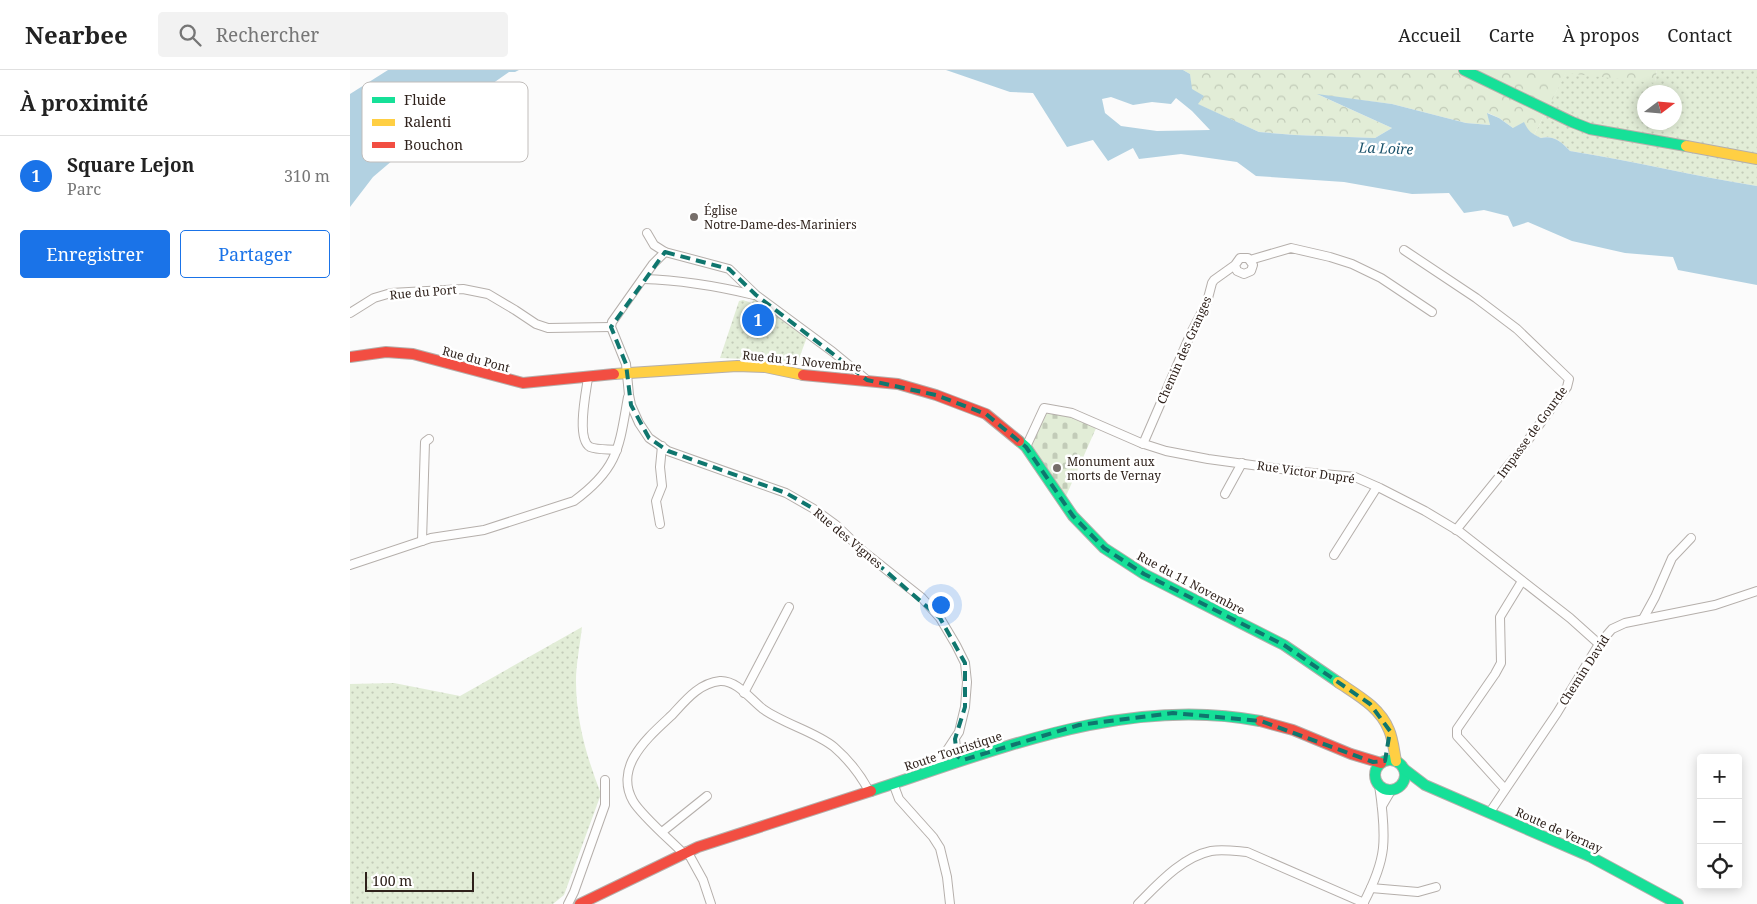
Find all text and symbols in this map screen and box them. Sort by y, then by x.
search box [158,12,508,57]
text: Nearbee [25,18,128,51]
icon: search [176,21,204,49]
text: Rechercher [216,22,319,48]
text: Accueil [1398,23,1461,47]
text: Carte [1489,23,1534,47]
text: À propos [1562,23,1639,47]
text: Contact [1667,23,1732,47]
legend [362,82,528,162]
north arrow [1637,85,1682,130]
text: À proximité [20,89,148,117]
text: Fluide [404,90,446,109]
text: Ralenti [404,112,452,131]
text: Bouchon [404,135,463,154]
water label: La Loire [1357,138,1414,158]
text: Square Lejon [67,152,194,178]
text: 1 [31,165,41,187]
text: 310 m [284,165,330,187]
text: Parc [67,178,101,200]
place label: Église Notre-Dame-des-Mariniers [704,202,857,233]
marker: Église Notre-Dame-des-Mariniers [688,211,700,223]
button: Enregistrer [20,230,170,278]
button: Partager [180,230,330,278]
street label: Rue du Port [389,281,457,303]
street label: Chemin des Granges [1153,293,1215,407]
pin: 1 [742,301,774,339]
street label: Rue du Pont [440,342,512,376]
street label: Rue du 11 Novembre [741,346,863,376]
street label: Impasse de Gourde [1493,383,1571,481]
place label: Monument aux morts de Vernay [1067,453,1161,484]
street label: Rue Victor Dupré [1256,457,1356,487]
marker: Monument aux morts de Vernay [1051,462,1063,474]
street label: Rue des Vignes [810,504,886,572]
street label: Rue du 11 Novembre [1134,547,1248,619]
your location [928,592,954,618]
street label: Chemin David [1555,631,1614,709]
street label: Route Touristique [902,727,1004,775]
map controls [1697,754,1742,889]
button: + [1697,754,1742,799]
button: − [1697,799,1742,844]
street label: Route de Vernay [1513,803,1605,857]
button: locate [1697,844,1742,889]
scale bar [365,869,474,892]
text: 100 m [372,871,412,890]

